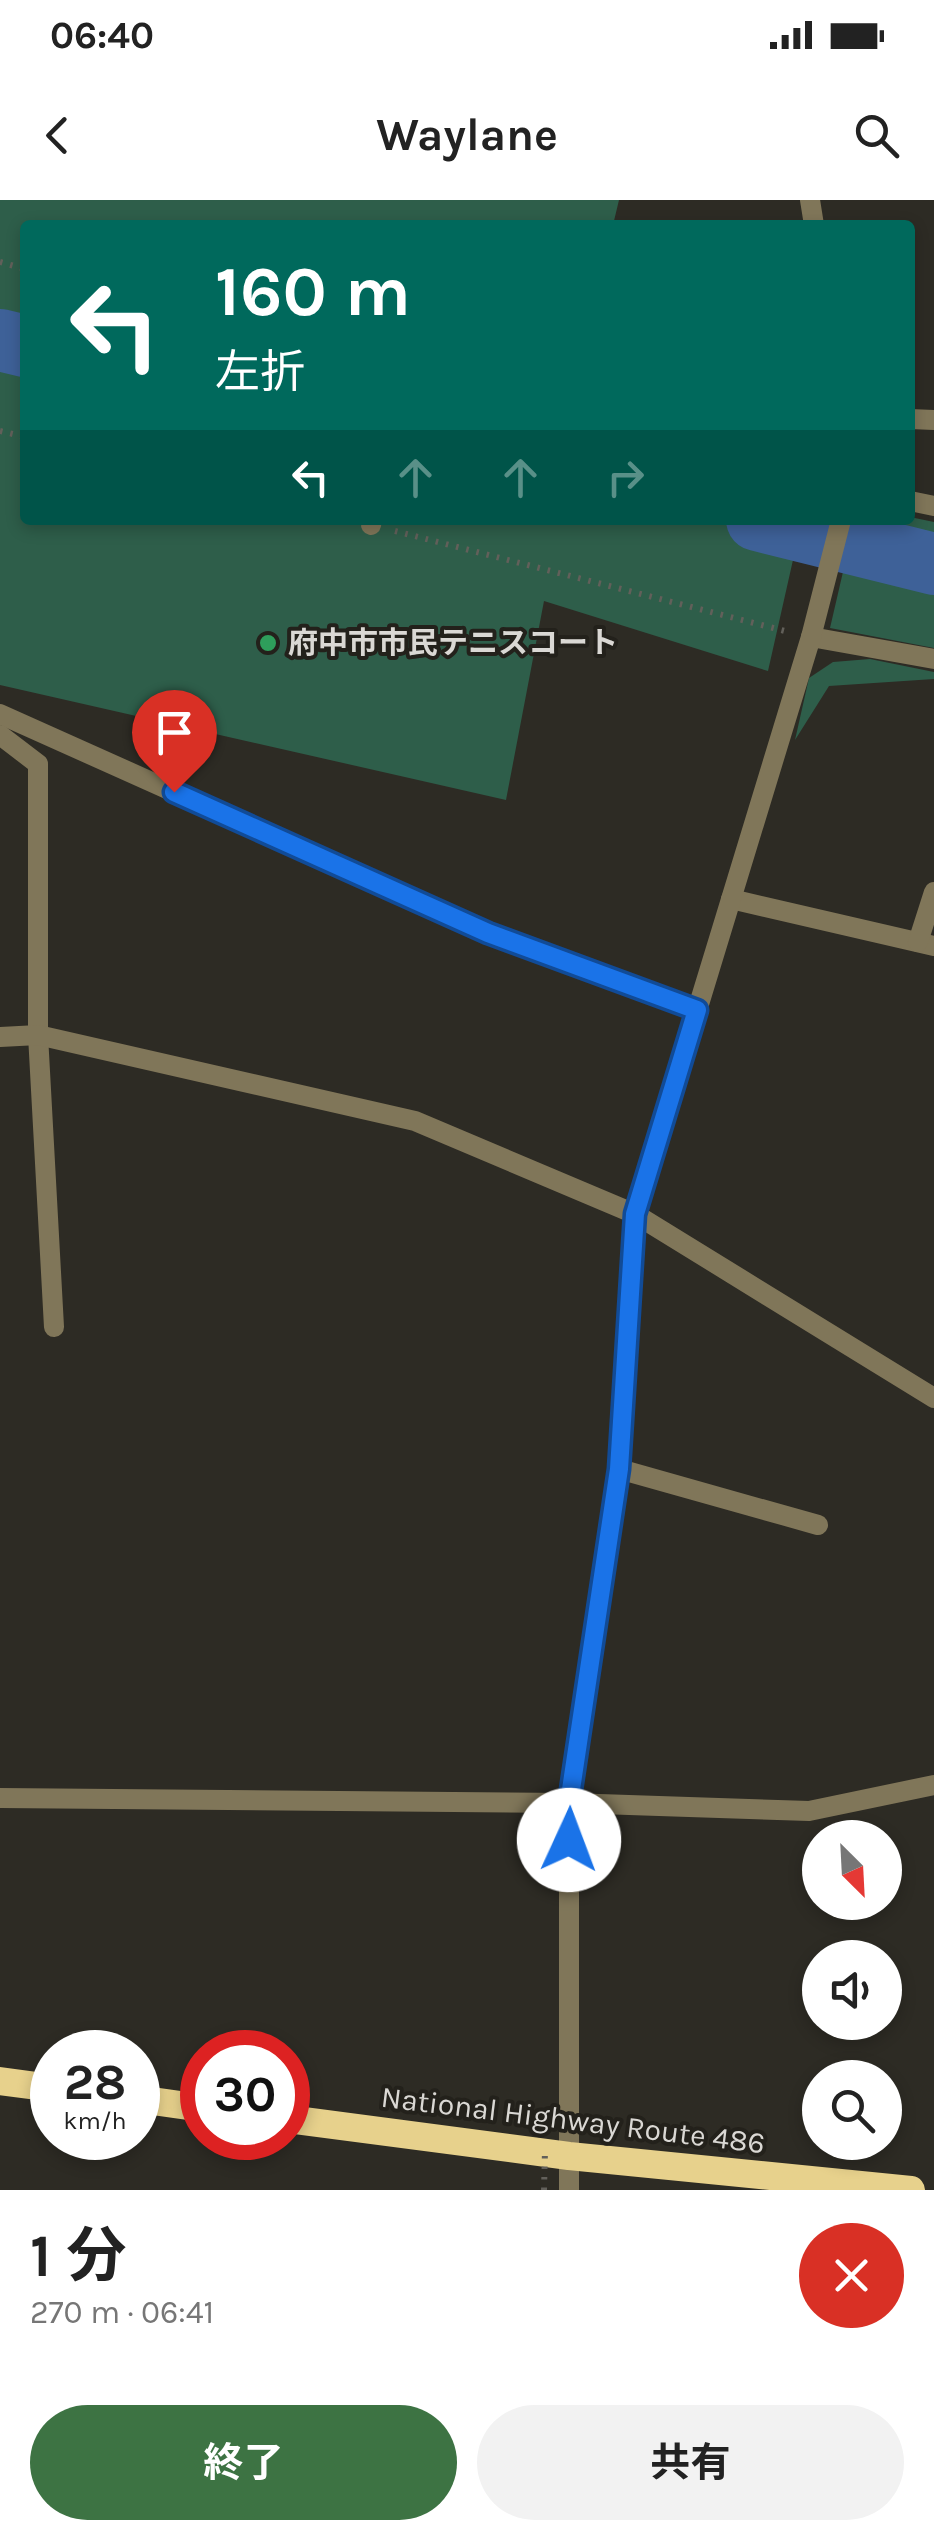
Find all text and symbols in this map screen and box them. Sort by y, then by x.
text: 06:40 [50,13,154,58]
icon: back [30,108,85,163]
icon: search [849,108,904,163]
text: Waylane [376,109,558,161]
text: 160 m [215,251,411,333]
icon: left [50,260,180,390]
text: 左折 [215,346,305,398]
icon: left [283,450,338,505]
icon: ahead [388,450,443,505]
icon: ahead [493,450,548,505]
icon: right [598,450,653,505]
place label: 府中市市民テニスコート [288,625,618,661]
marker: 府中市市民テニスコート [257,632,279,654]
pin [132,690,217,793]
icon: arrive [147,705,202,760]
position arrow [517,1788,621,1892]
north arrow [802,1820,902,1920]
map controls [802,1820,902,2160]
button: sound [802,1940,902,2040]
speed limit sign: 30 [180,2030,310,2160]
text: 28 [64,2053,126,2112]
button: search [802,2060,902,2160]
street label: National Highway Route 486 [379,2079,767,2161]
text: km/h [63,2106,127,2135]
text: 1 分 [30,2221,127,2291]
button: close [799,2223,904,2328]
text: 270 m · 06:41 [30,2294,214,2331]
button: 終了 [30,2405,457,2520]
button: 共有 [477,2405,904,2520]

